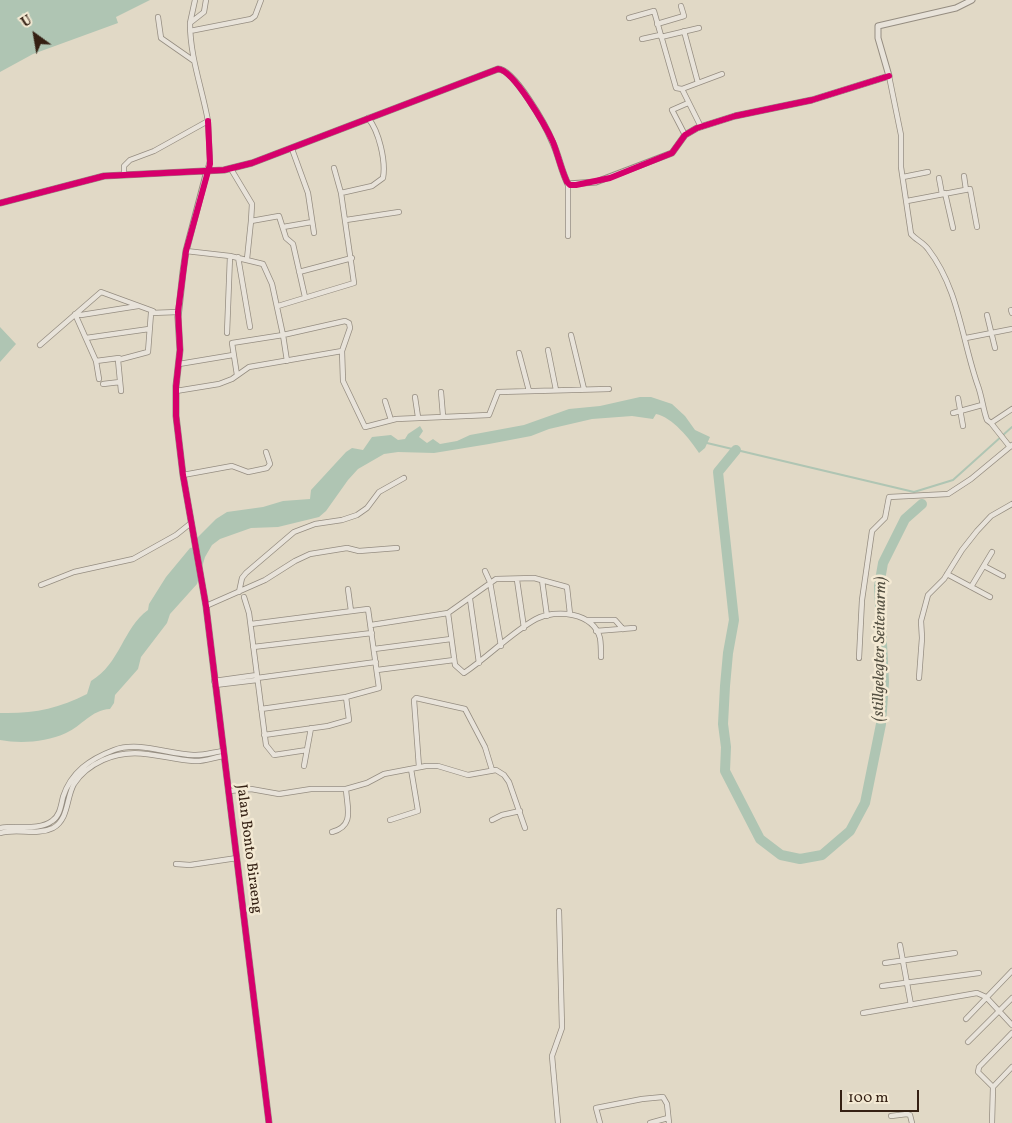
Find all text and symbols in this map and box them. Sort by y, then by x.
north arrow [10,10,60,60]
text: U [18,11,36,32]
water label: (stillgelegter Seitenarm) [870,576,892,722]
street label: Jalan Bonto Biraeng [231,783,265,915]
scale bar [842,1080,921,1112]
text: 100 m [848,1088,888,1109]

